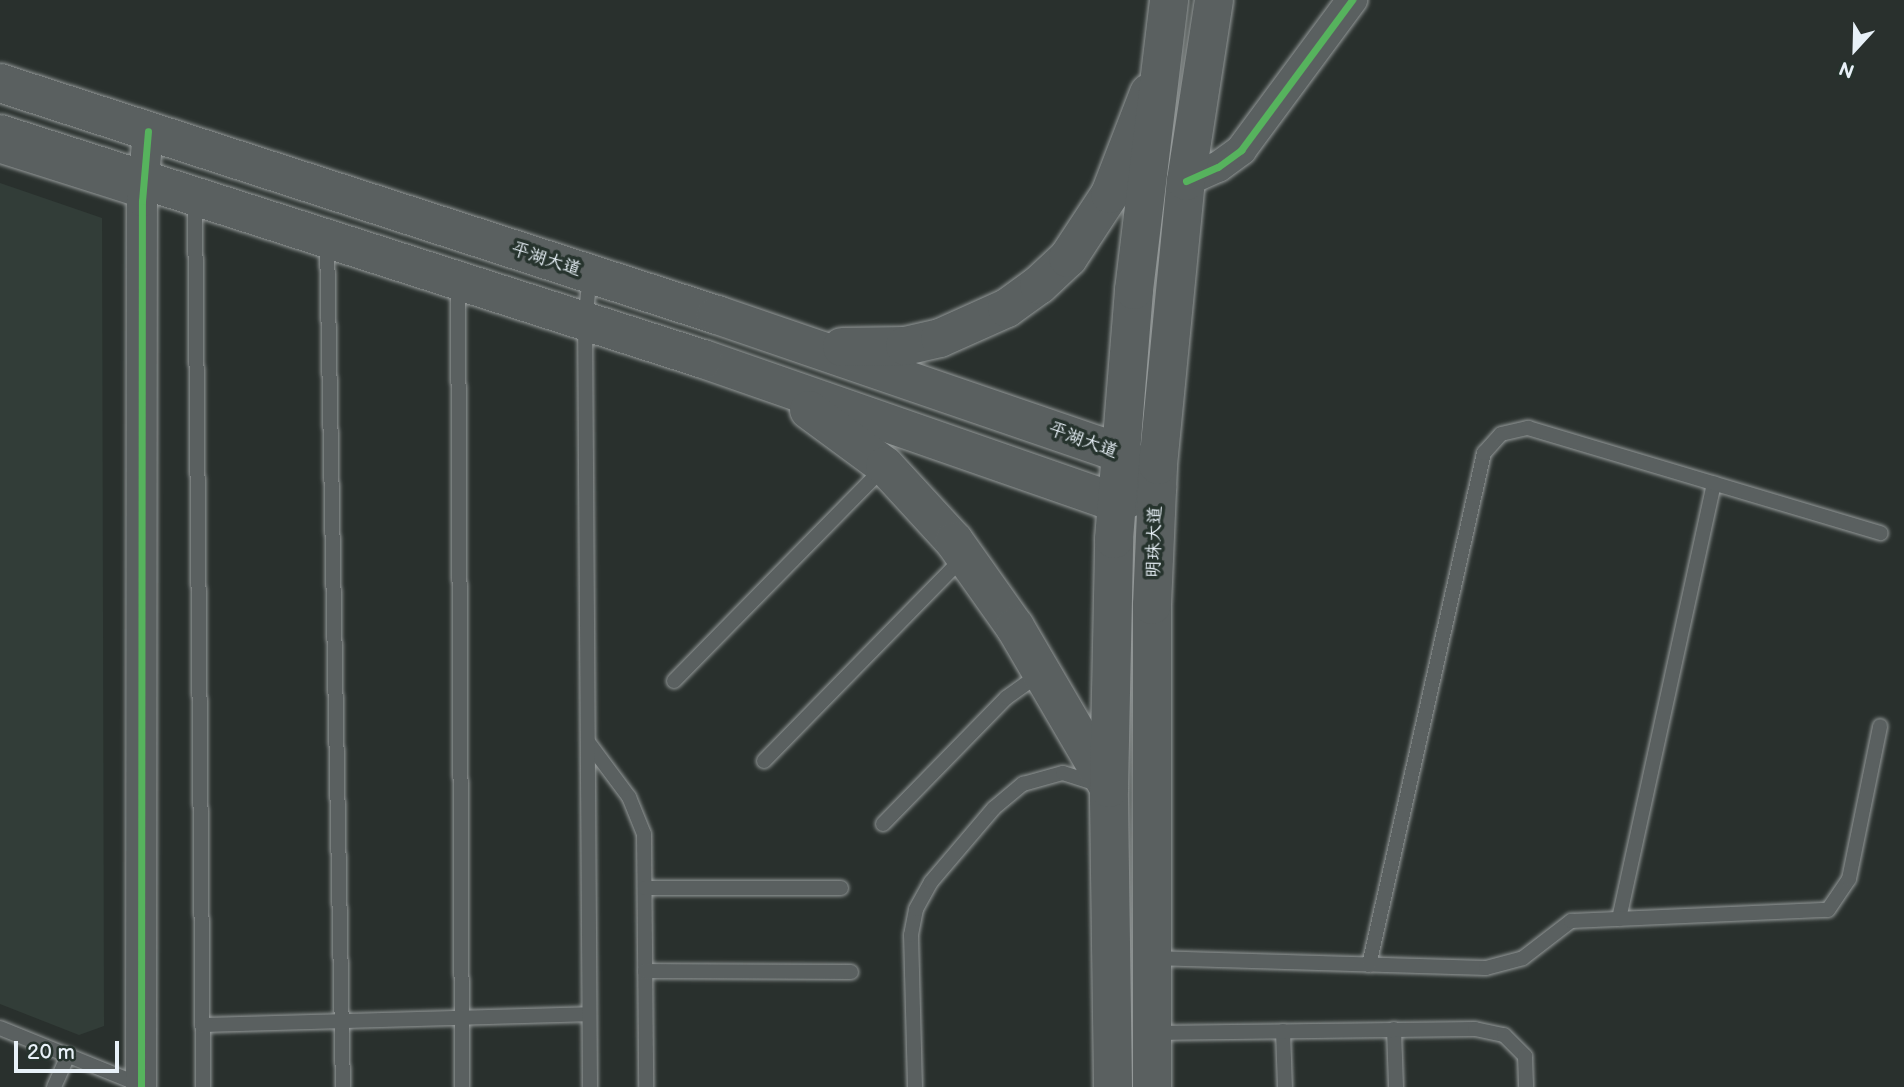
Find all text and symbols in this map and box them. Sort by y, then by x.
north arrow [1820,14,1890,84]
text: N [1836,56,1858,82]
street label: 平湖大道 [508,239,584,281]
street label: 平湖大道 [1045,419,1121,463]
street label: 明珠大道 [1143,506,1167,578]
scale bar [18,1028,122,1072]
text: 20 m [27,1040,75,1065]

